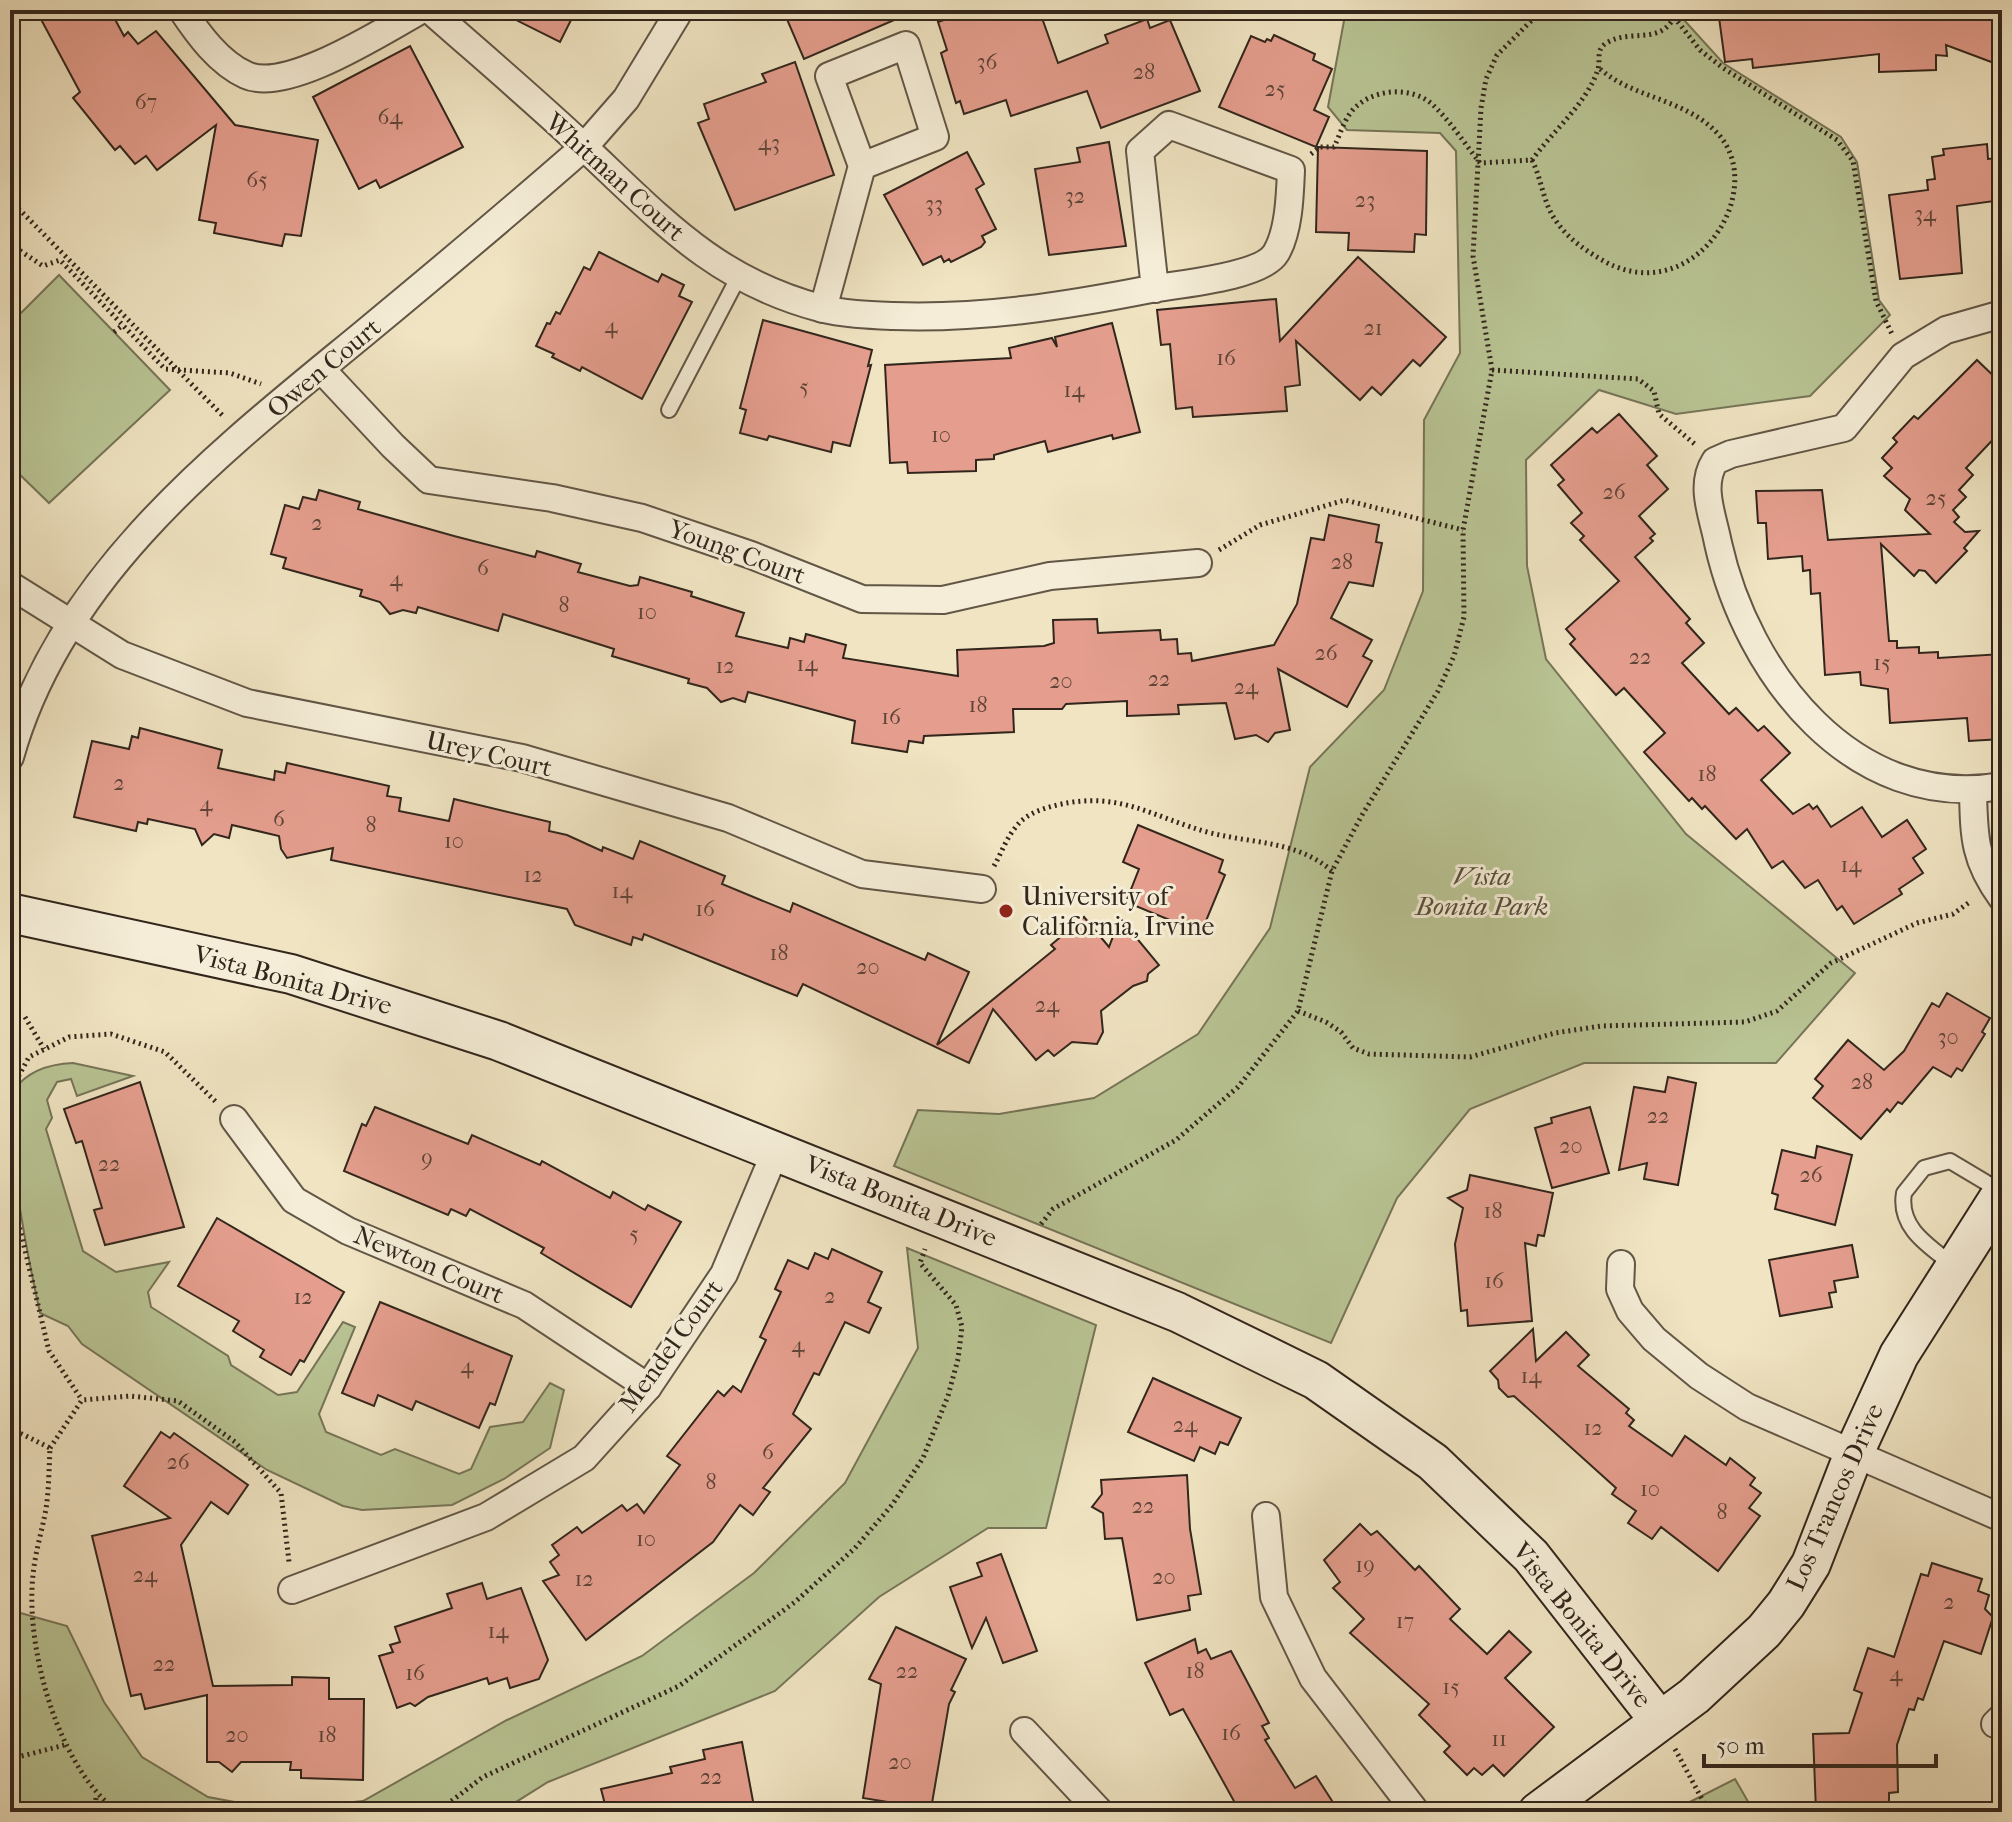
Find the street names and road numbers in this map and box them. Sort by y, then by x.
street label: Whitman Court [538,106,692,248]
street label: Owen Court [261,311,388,424]
street label: Young Court [663,513,810,591]
street label: Urey Court [423,724,556,784]
street label: Vista Bonita Drive [190,938,396,1021]
street label: Vista Bonita Drive [800,1148,1001,1254]
street label: Newton Court [349,1220,509,1311]
street label: Mendel Court [612,1273,730,1418]
street label: Los Trancos Drive [1780,1399,1890,1595]
street label: Vista Bonita Drive [1505,1535,1658,1714]

